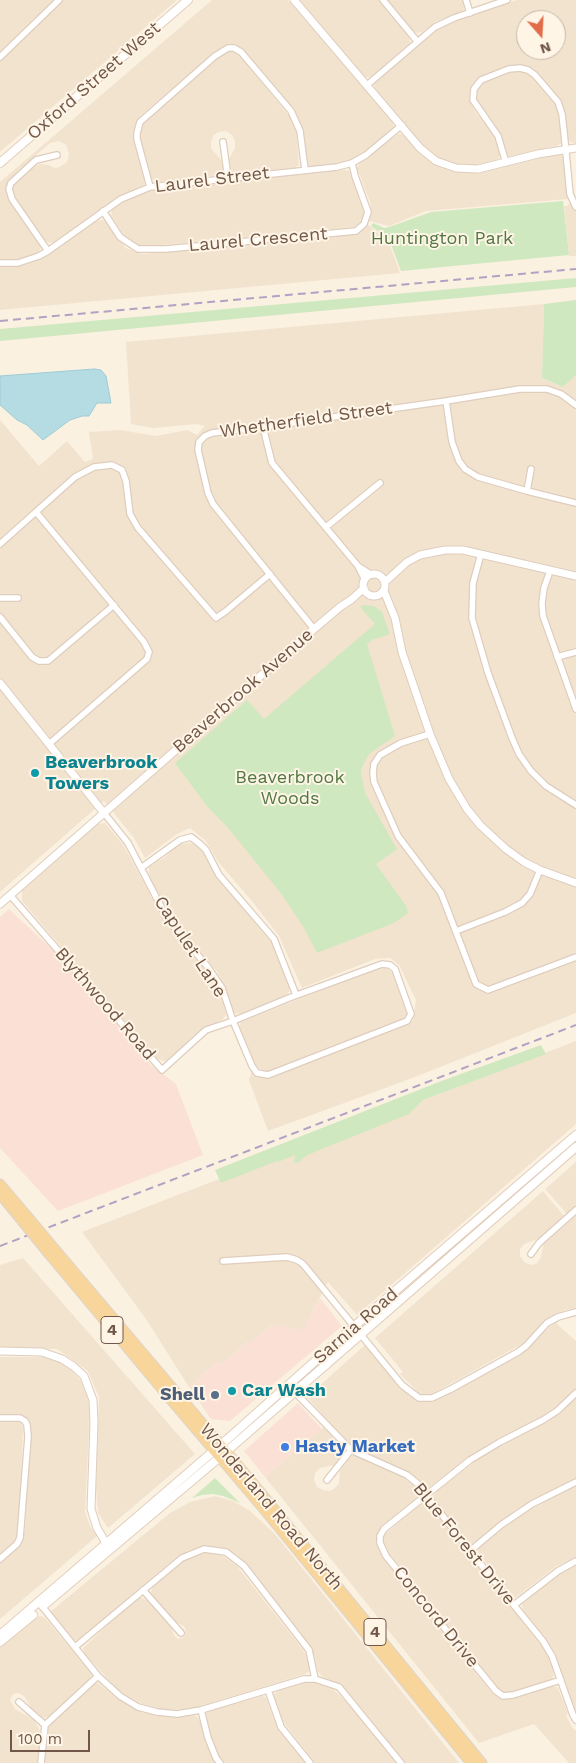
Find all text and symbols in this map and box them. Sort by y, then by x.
north arrow [516,10,566,60]
street label: Oxford Street West [23,17,165,145]
text: N [538,39,553,57]
street label: Laurel Street [153,162,271,198]
street label: Laurel Crescent [188,223,328,257]
park label: Huntington Park [371,228,513,250]
street label: Whetherfield Street [218,397,394,443]
street label: Beaverbrook Avenue [168,624,318,758]
place label: Beaverbrook Towers [45,752,158,794]
marker: Beaverbrook Towers [29,767,41,779]
park label: Beaverbrook Woods [235,767,345,810]
street label: Capulet Lane [149,892,231,1002]
street label: Blythwood Road [50,943,160,1065]
street label: Sarnia Road [309,1283,403,1369]
road number: 4 [101,1316,123,1344]
place label: Car Wash [242,1380,326,1402]
place label: Shell [160,1384,205,1406]
marker: Car Wash [226,1385,238,1397]
marker: Shell [209,1389,221,1401]
street label: Wonderland Road North [195,1419,347,1595]
place label: Hasty Market [295,1436,415,1458]
marker: Hasty Market [279,1441,291,1453]
street label: Blue Forest Drive [408,1479,520,1609]
street label: Concord Drive [388,1562,484,1672]
road number: 4 [364,1618,386,1645]
scale bar [12,1720,92,1752]
text: 100 m [18,1730,62,1748]

